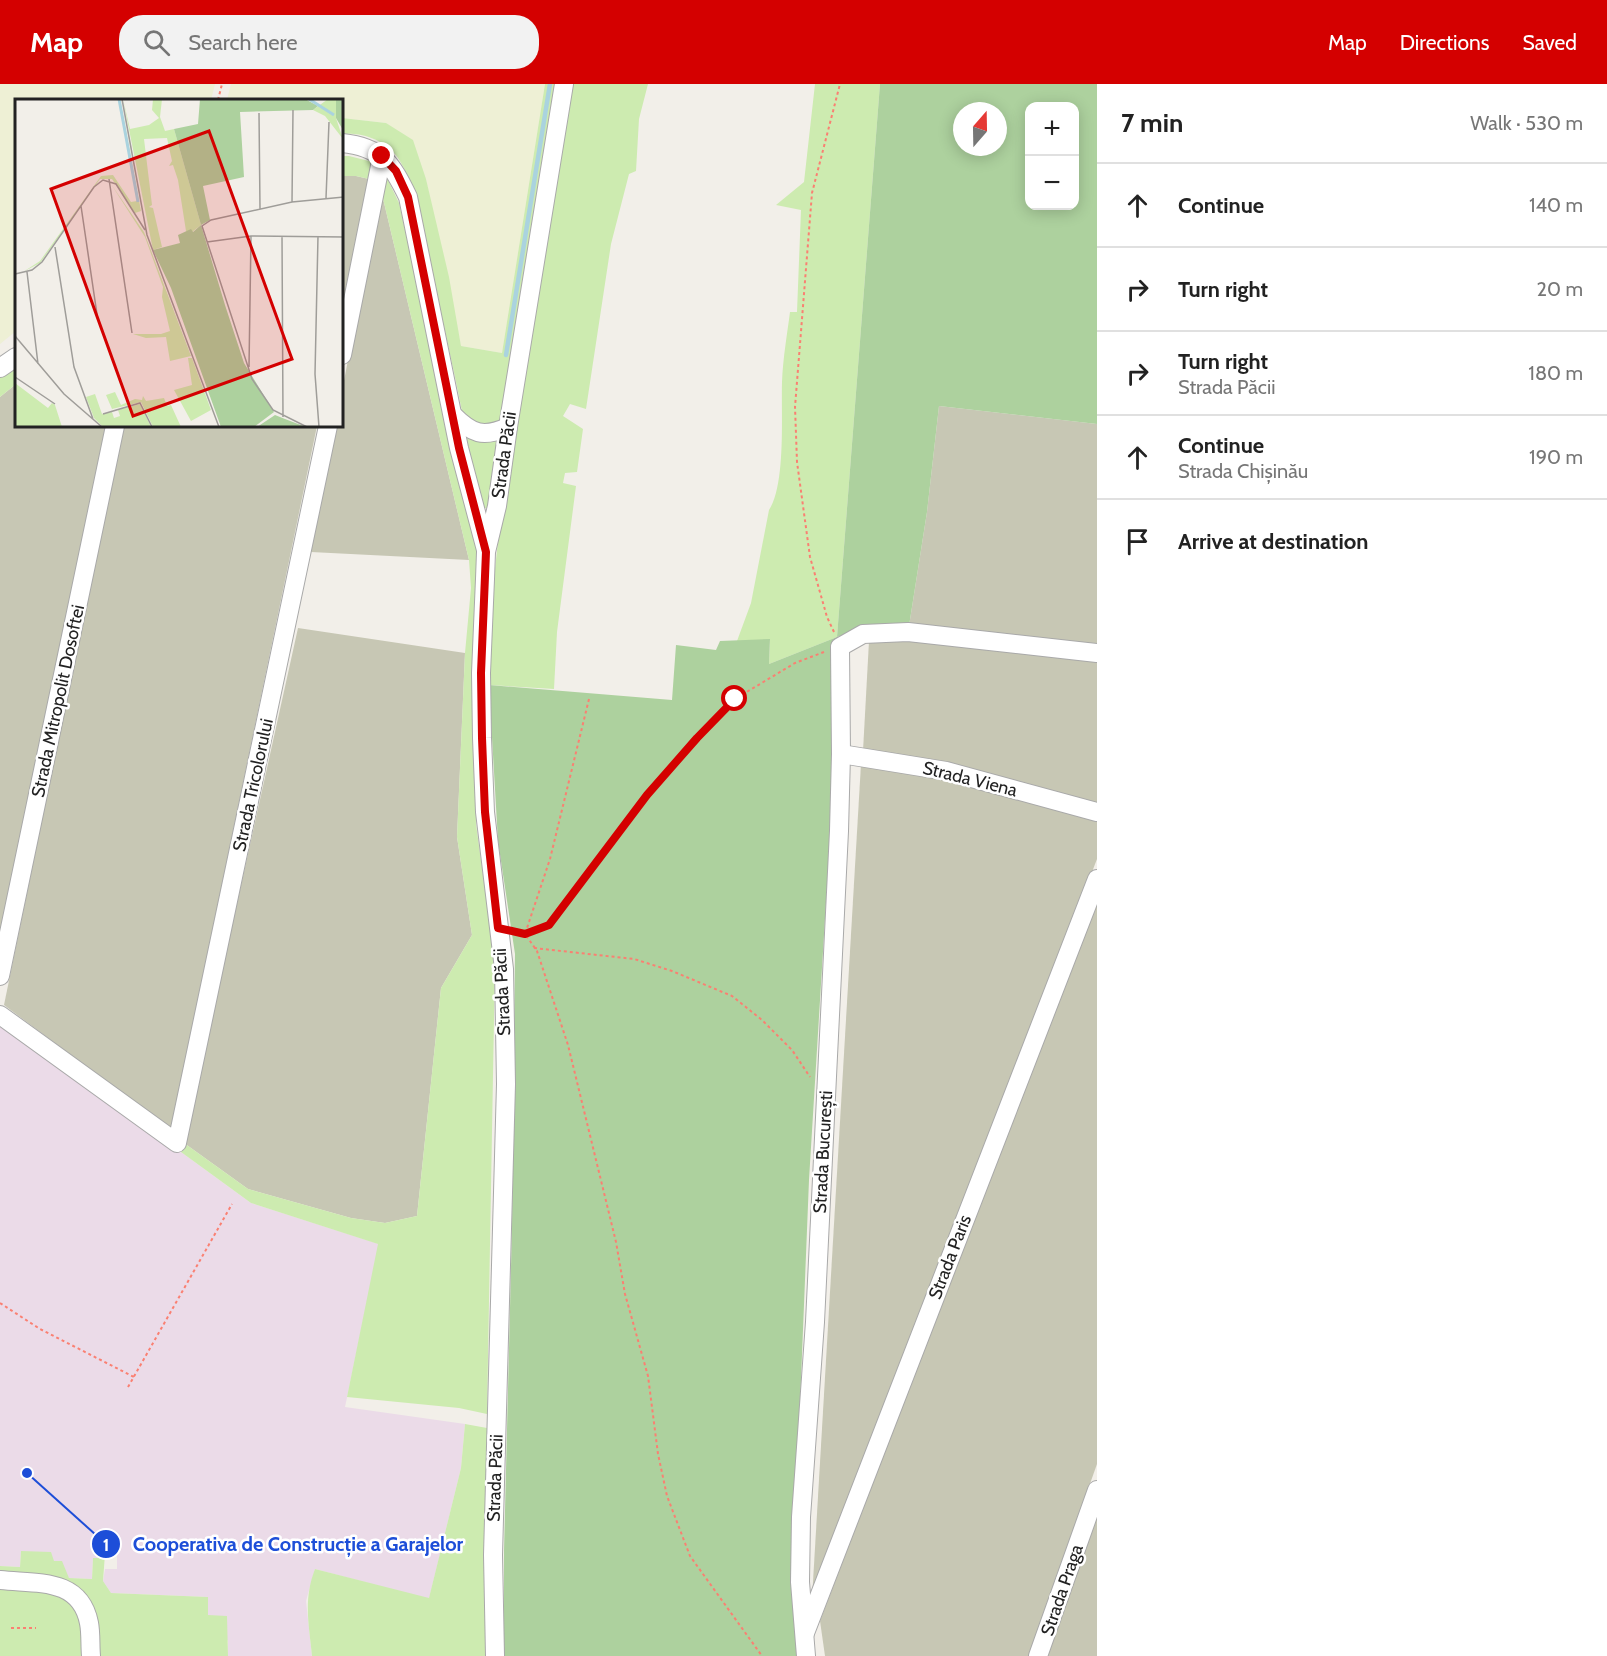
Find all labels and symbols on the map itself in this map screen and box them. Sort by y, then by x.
inset map [15,99,344,428]
north arrow [953,102,1007,156]
route end [368,142,394,168]
street label: Strada Păcii [487,410,521,500]
street label: Strada Mitropolit Dosoftei [27,603,89,799]
route start [721,685,747,711]
street label: Strada Tricolorului [228,717,278,853]
street label: Strada Viena [920,757,1020,801]
street label: Strada Păcii [489,948,515,1036]
street label: Strada București [809,1090,838,1214]
street label: Strada Paris [924,1212,976,1302]
street label: Strada Păcii [482,1434,508,1522]
callout: Cooperativa de Construcție a Garajelor [91,1525,475,1563]
text: Cooperativa de Construcție a Garajelor [133,1532,464,1557]
text: 1 [103,1534,109,1556]
street label: Strada Praga [1036,1541,1088,1639]

